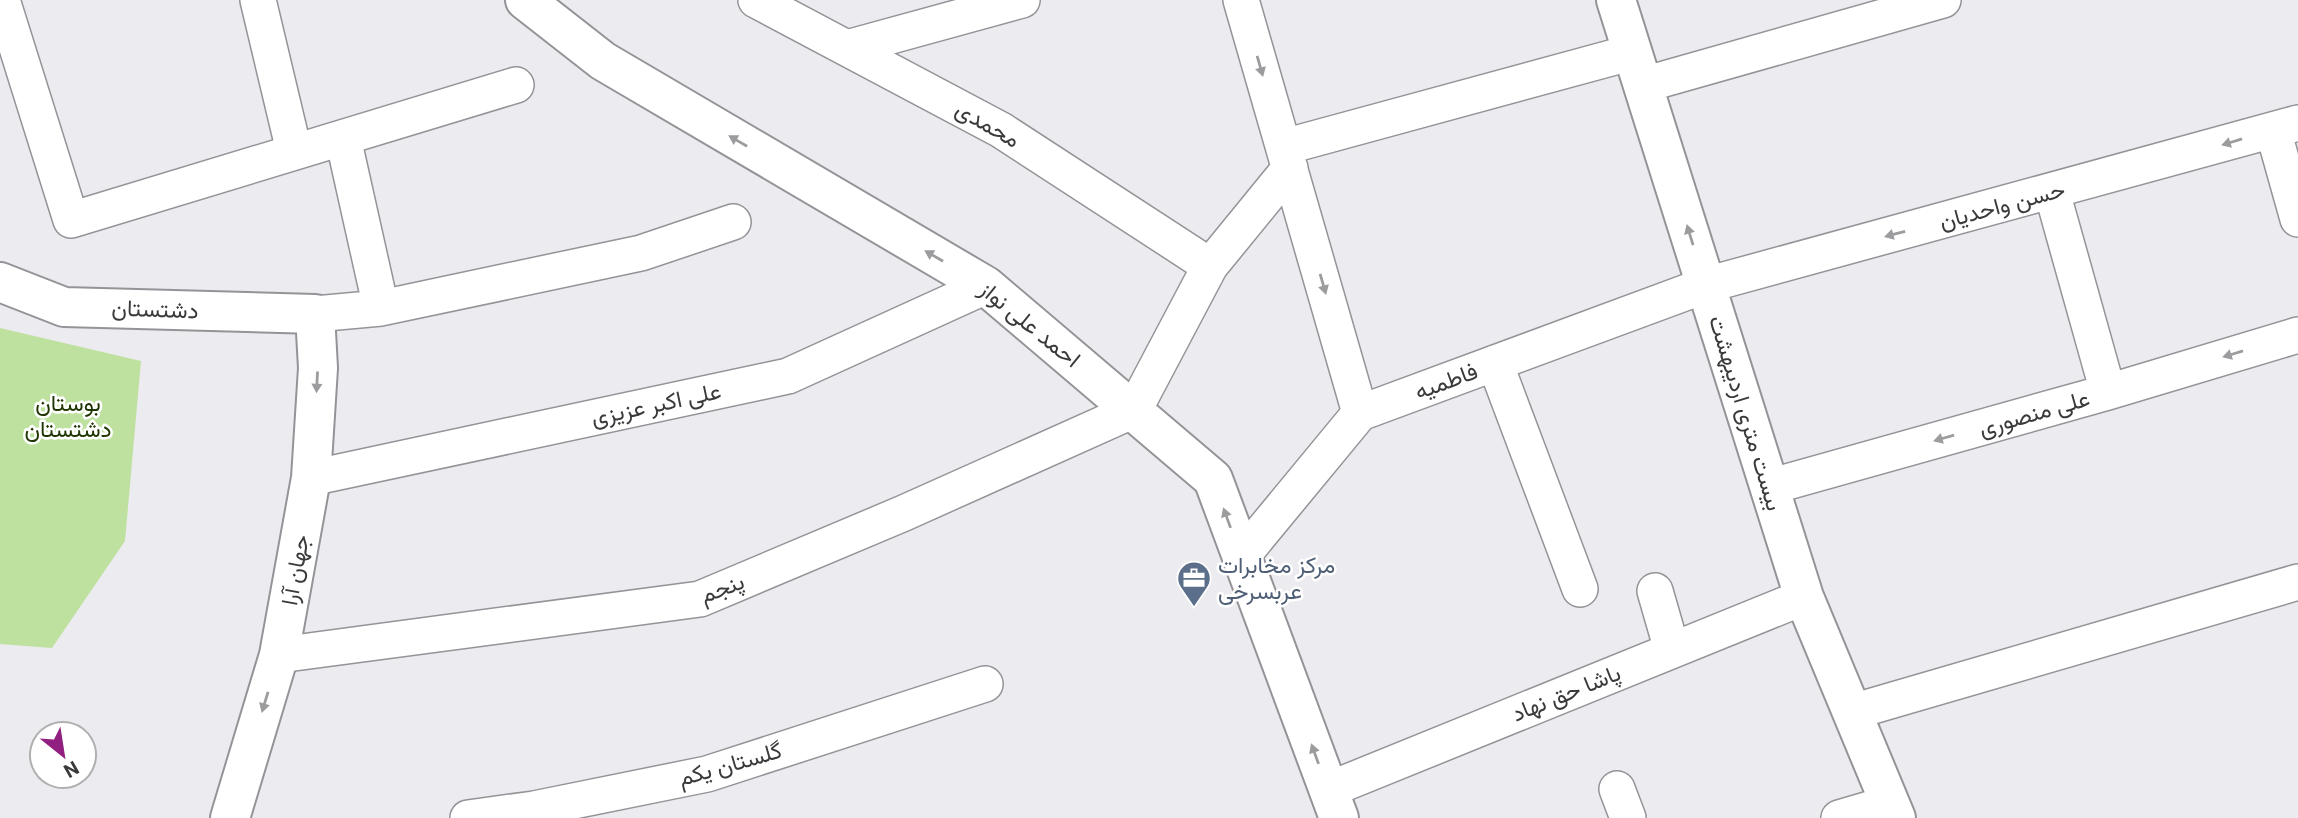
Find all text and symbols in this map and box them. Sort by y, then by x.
one-way arrow [1256,55,1266,76]
street label: محمدی [951,95,1025,154]
one-way arrow [729,134,748,147]
one-way arrow [2222,137,2243,148]
street label: حسن واحدیان [1936,176,2068,235]
one-way arrow [1685,225,1695,246]
one-way arrow [1884,229,1906,240]
one-way arrow [925,250,944,262]
one-way arrow [1318,274,1329,296]
street label: احمد علی نواز [972,275,1086,374]
street label: دشتستان [111,294,199,325]
street label: بیست متری اردیبهشت [1702,312,1788,514]
one-way arrow [2222,350,2243,360]
street label: فاطمیه [1411,358,1481,405]
one-way arrow [311,371,322,393]
street label: علی اکبر عزیزی [589,378,724,432]
street label: علی منصوری [1976,385,2093,443]
park label: بوستان دشتستان [24,390,112,443]
one-way arrow [1933,434,1954,444]
one-way arrow [1222,507,1233,528]
street label: جهان آرا [276,533,316,608]
place label: مرکز مخابرات عربسرخی [1218,552,1335,606]
office icon: مرکز مخابرات عربسرخی [1175,559,1213,608]
street label: پنجم [696,568,749,611]
street label: پاشا حق نهاد [1508,659,1625,729]
one-way arrow [259,692,270,713]
north arrow [28,720,98,790]
street label: گلستان یکم [675,737,785,793]
one-way arrow [1309,743,1320,764]
text: N [60,756,83,783]

